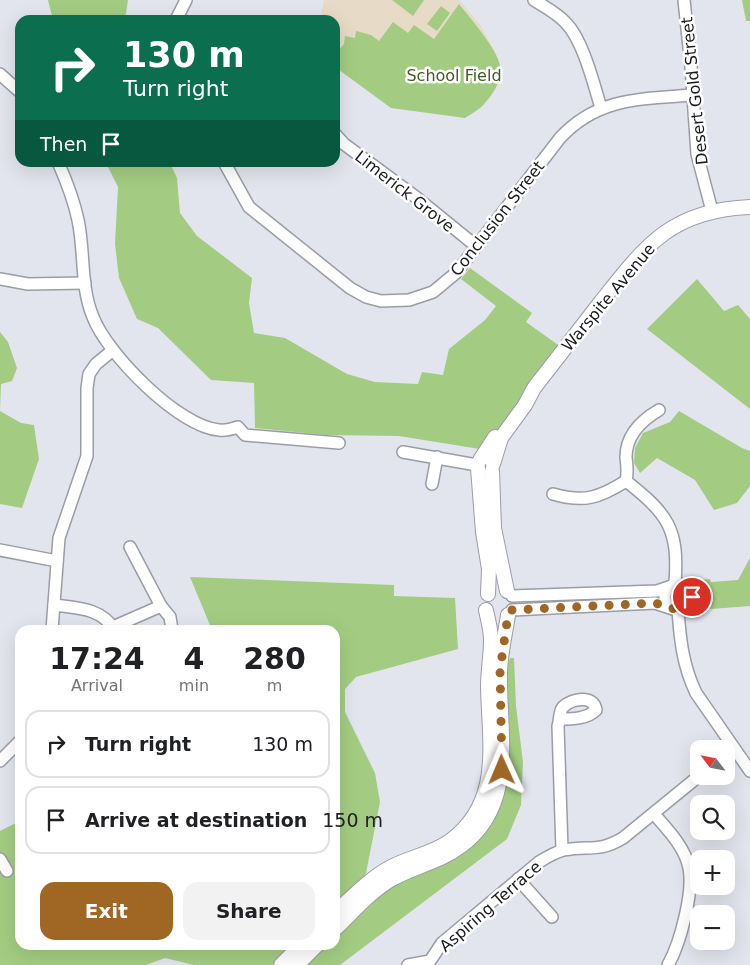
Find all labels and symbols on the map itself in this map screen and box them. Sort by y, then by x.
street label: Desert Gold Street [677,16,712,166]
park label: School Field [406,66,502,85]
street label: Limerick Grove [351,147,458,236]
street label: Conclusion Street [447,157,548,280]
street label: Warspite Avenue [558,240,659,355]
pin [671,576,713,618]
north arrow [690,740,735,785]
position arrow [475,743,527,795]
street label: Aspiring Terrace [436,857,545,956]

